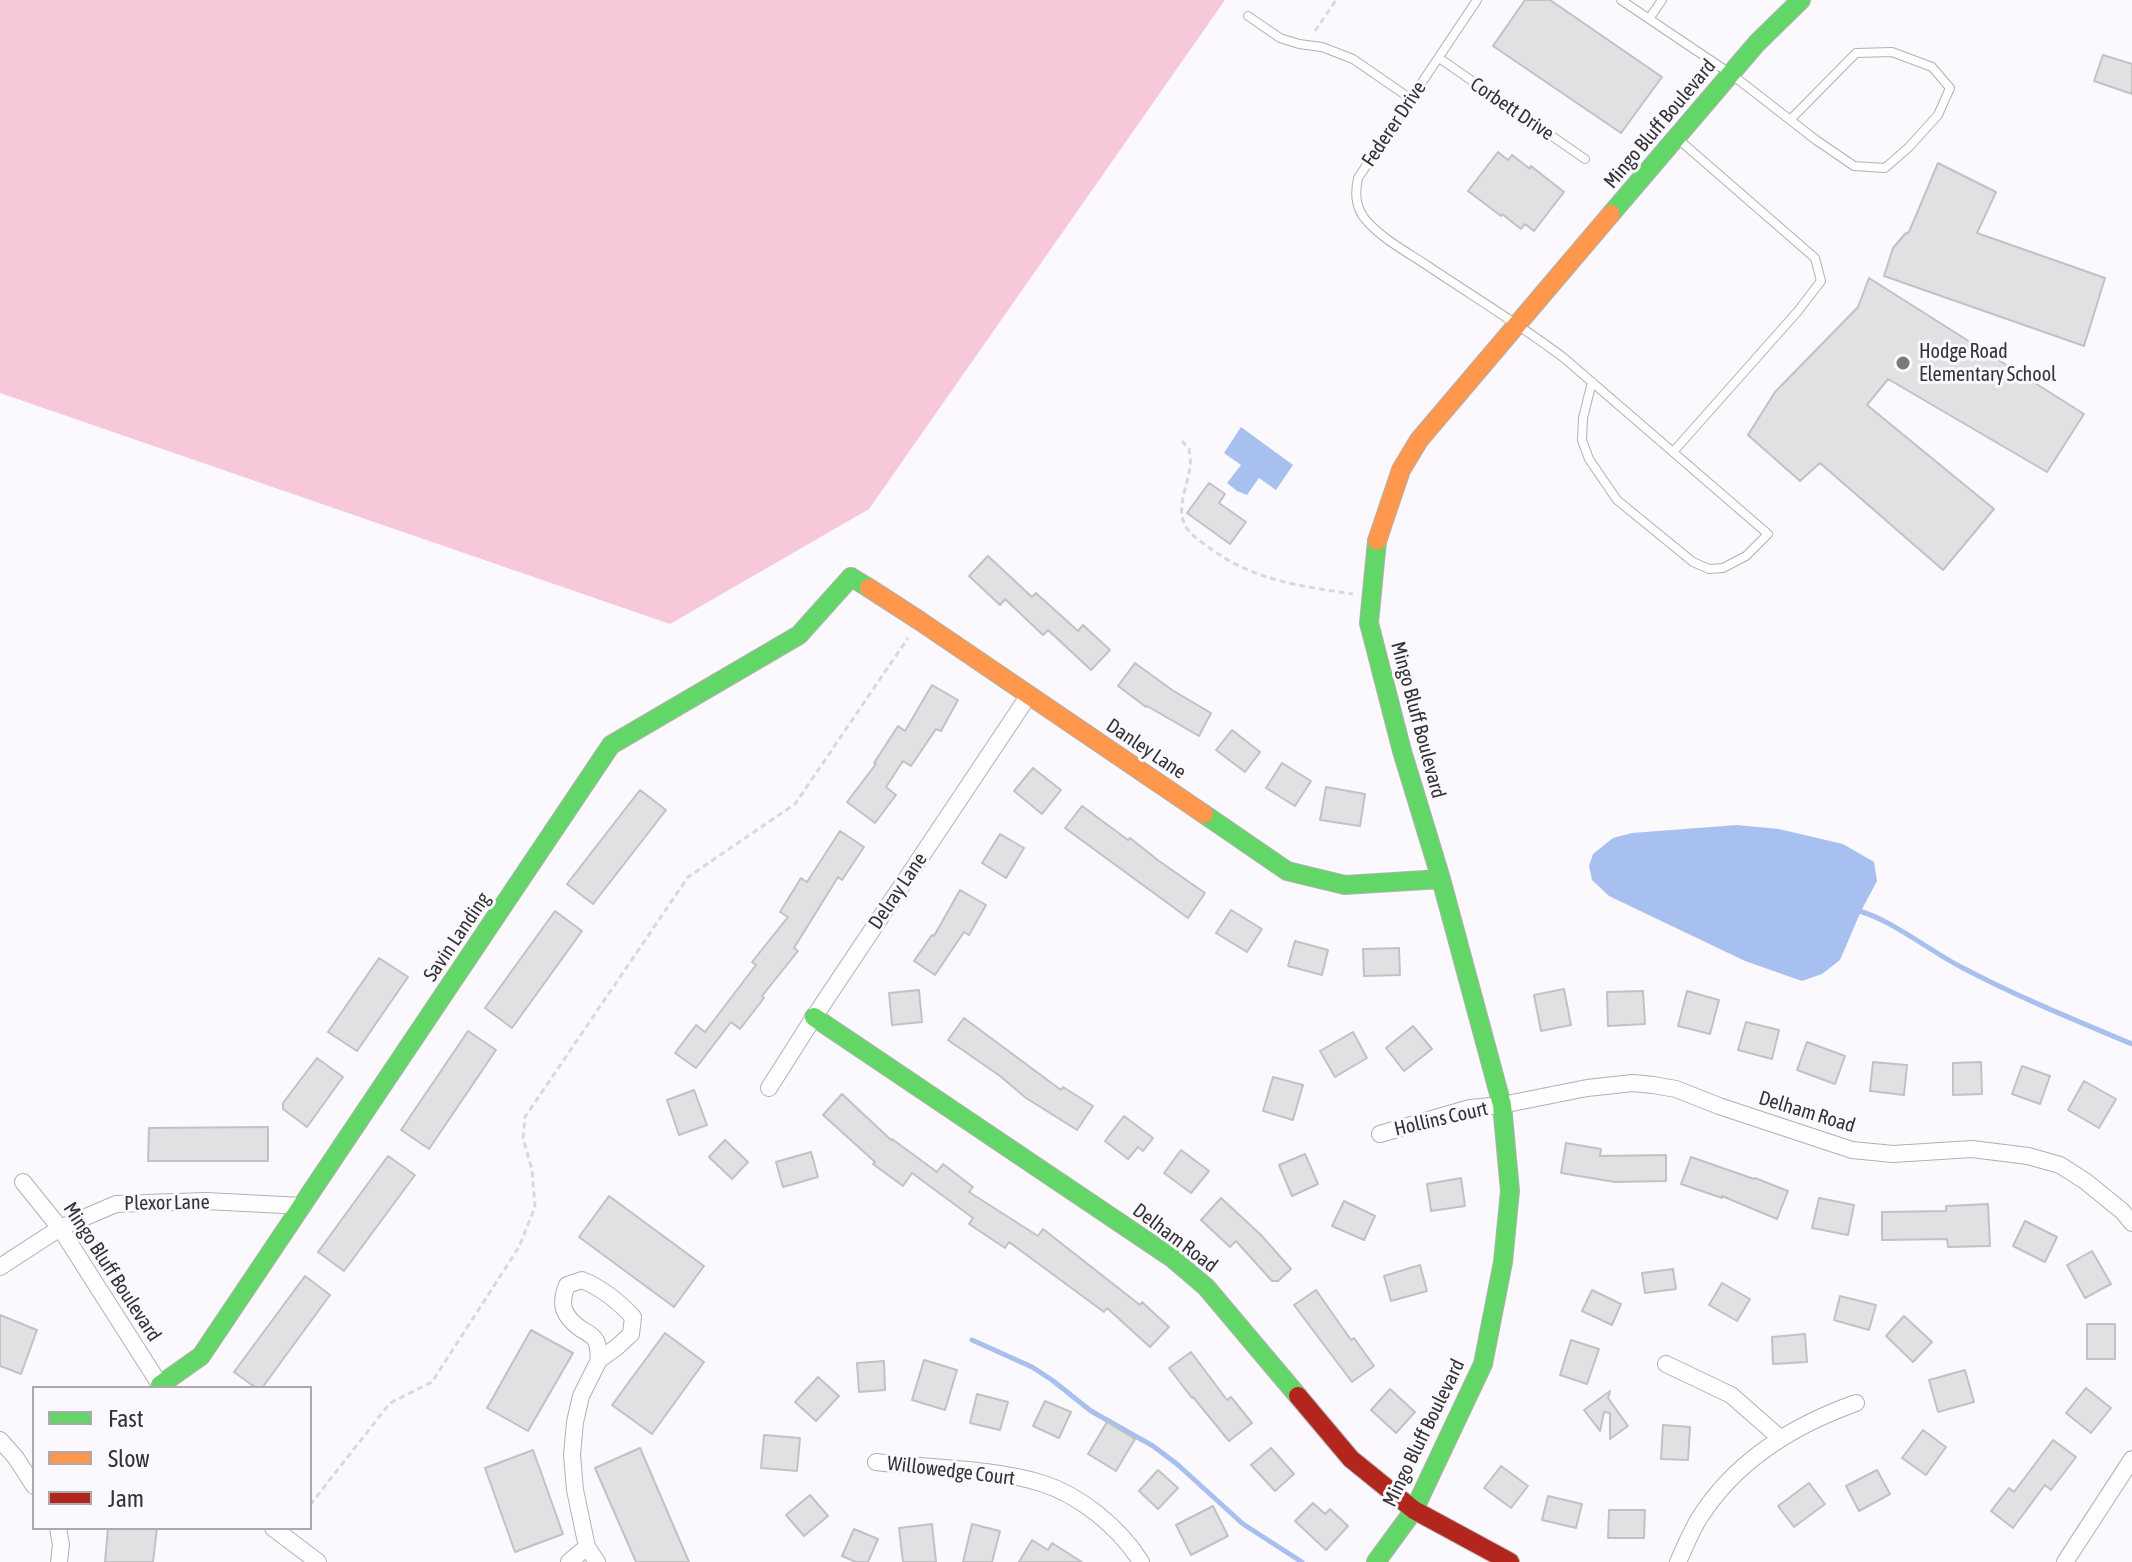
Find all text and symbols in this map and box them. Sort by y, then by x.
street label: Mingo Bluff Boulevard [1599,55,1721,193]
street label: Corbett Drive [1466,72,1558,146]
street label: Federer Drive [1357,77,1431,171]
place label: Hodge Road Elementary School [1919,340,2056,387]
marker: Hodge Road Elementary School [1894,354,1912,372]
street label: Mingo Bluff Boulevard [1386,639,1450,801]
street label: Danley Lane [1102,714,1190,784]
street label: Delray Lane [864,848,932,934]
street label: Savin Landing [419,888,495,986]
street label: Delham Road [1756,1086,1858,1138]
street label: Hollins Court [1392,1097,1490,1141]
street label: Plexor Lane [124,1190,210,1216]
street label: Mingo Bluff Boulevard [58,1198,166,1346]
street label: Delham Road [1128,1198,1222,1278]
street label: Mingo Bluff Boulevard [1378,1355,1470,1511]
legend [32,1386,312,1530]
text: Fast [108,1405,144,1432]
text: Slow [108,1445,150,1472]
street label: Willowedge Court [886,1451,1016,1491]
text: Jam [108,1485,144,1512]

